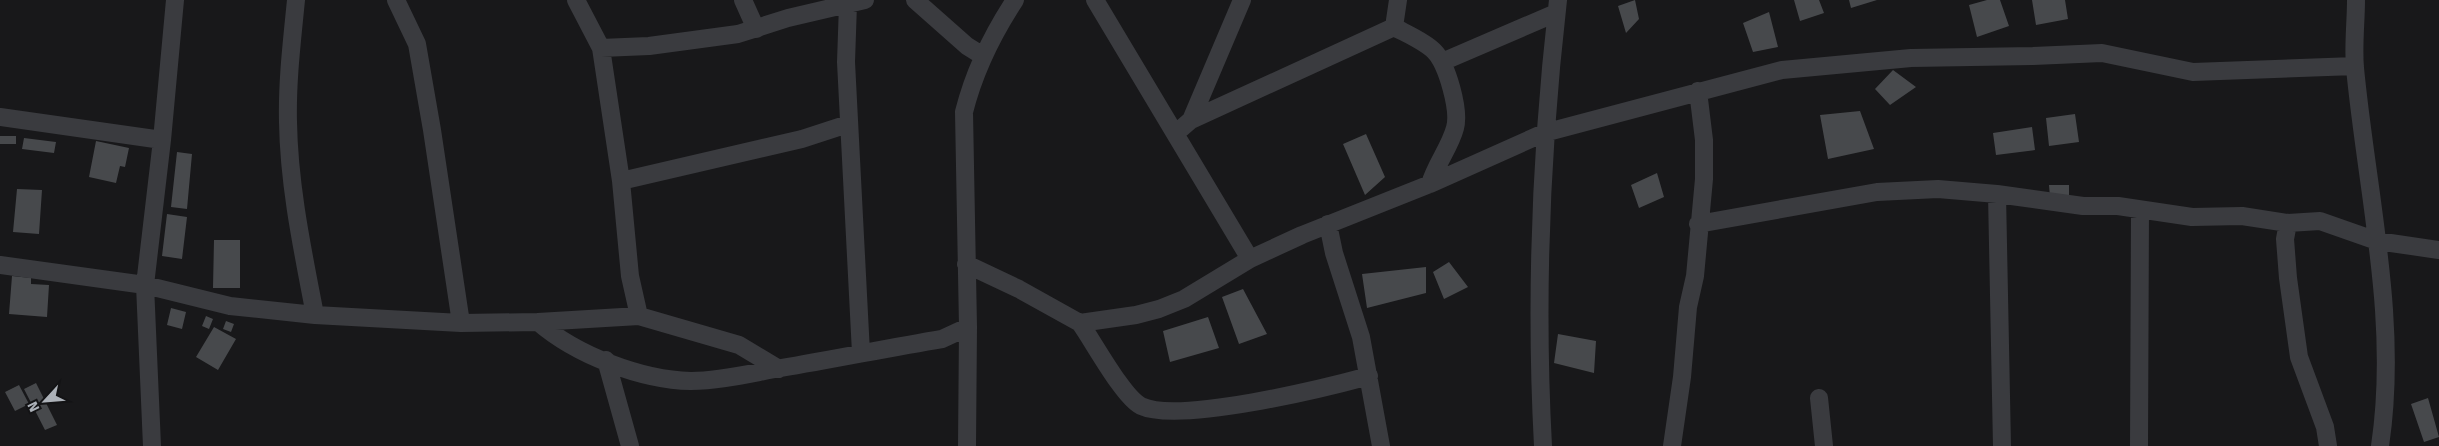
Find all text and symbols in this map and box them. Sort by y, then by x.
north arrow [20,376,70,426]
text: N [24,399,43,414]

